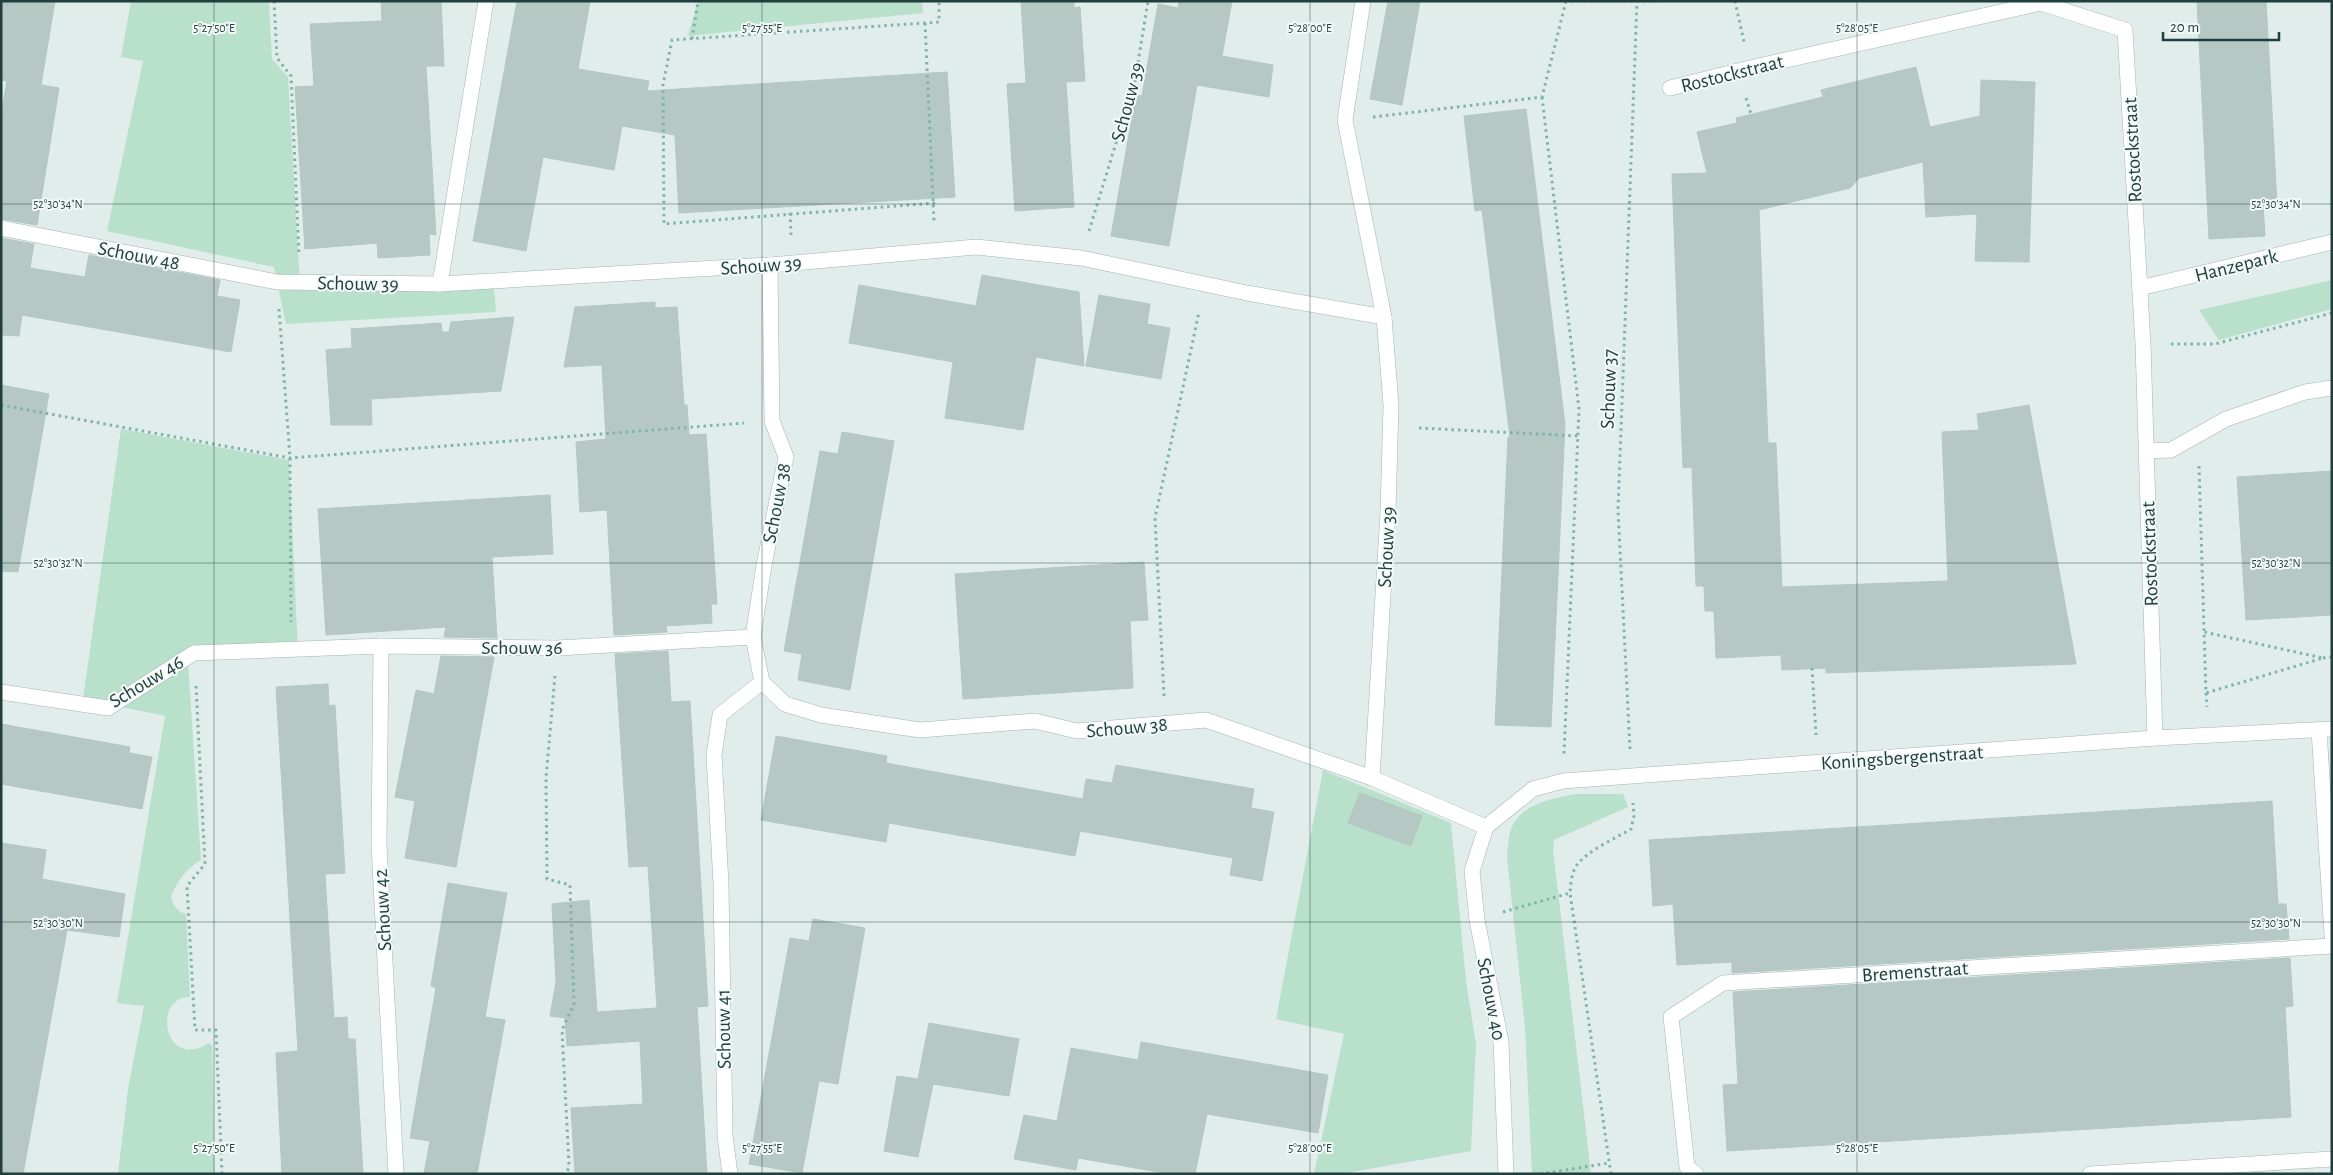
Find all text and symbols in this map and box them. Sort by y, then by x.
scale bar [2163,10,2279,42]
text: 20 m [2170,20,2199,35]
text: 5°27'50"E [193,22,235,34]
text: 5°27'55"E [742,22,782,34]
text: 5°28'00"E [1288,22,1332,34]
text: 5°28'05"E [1836,22,1878,34]
street label: Rostockstraat [1679,51,1786,96]
street label: Schouw 39 [1108,60,1148,144]
street label: Rostockstraat [2120,96,2146,203]
text: 52°30'34"N [33,198,83,210]
text: 52°30'34"N [2251,198,2301,210]
street label: Schouw 48 [96,238,181,274]
street label: Hanzepark [2193,246,2280,286]
street label: Schouw 39 [720,253,802,279]
street label: Schouw 39 [317,273,399,295]
street label: Schouw 37 [1598,349,1620,429]
street label: Schouw 38 [759,461,795,545]
street label: Rostockstraat [2138,500,2162,607]
street label: Schouw 39 [1375,506,1399,588]
text: 52°30'32"N [33,557,83,569]
text: 52°30'32"N [2251,557,2301,569]
street label: Schouw 36 [481,638,563,658]
street label: Schouw 46 [106,652,187,712]
street label: Schouw 38 [1086,714,1169,742]
street label: Koningsbergenstraat [1820,742,1985,774]
street label: Schouw 42 [371,868,395,952]
text: 52°30'30"N [33,917,83,929]
text: 52°30'30"N [2251,917,2301,929]
street label: Schouw 40 [1473,956,1509,1042]
street label: Bremenstraat [1861,958,1970,986]
street label: Schouw 41 [713,989,735,1069]
text: 5°27'50"E [193,1142,235,1154]
text: 5°27'55"E [742,1142,782,1154]
text: 5°28'00"E [1288,1142,1332,1154]
text: 5°28'05"E [1836,1142,1878,1154]

